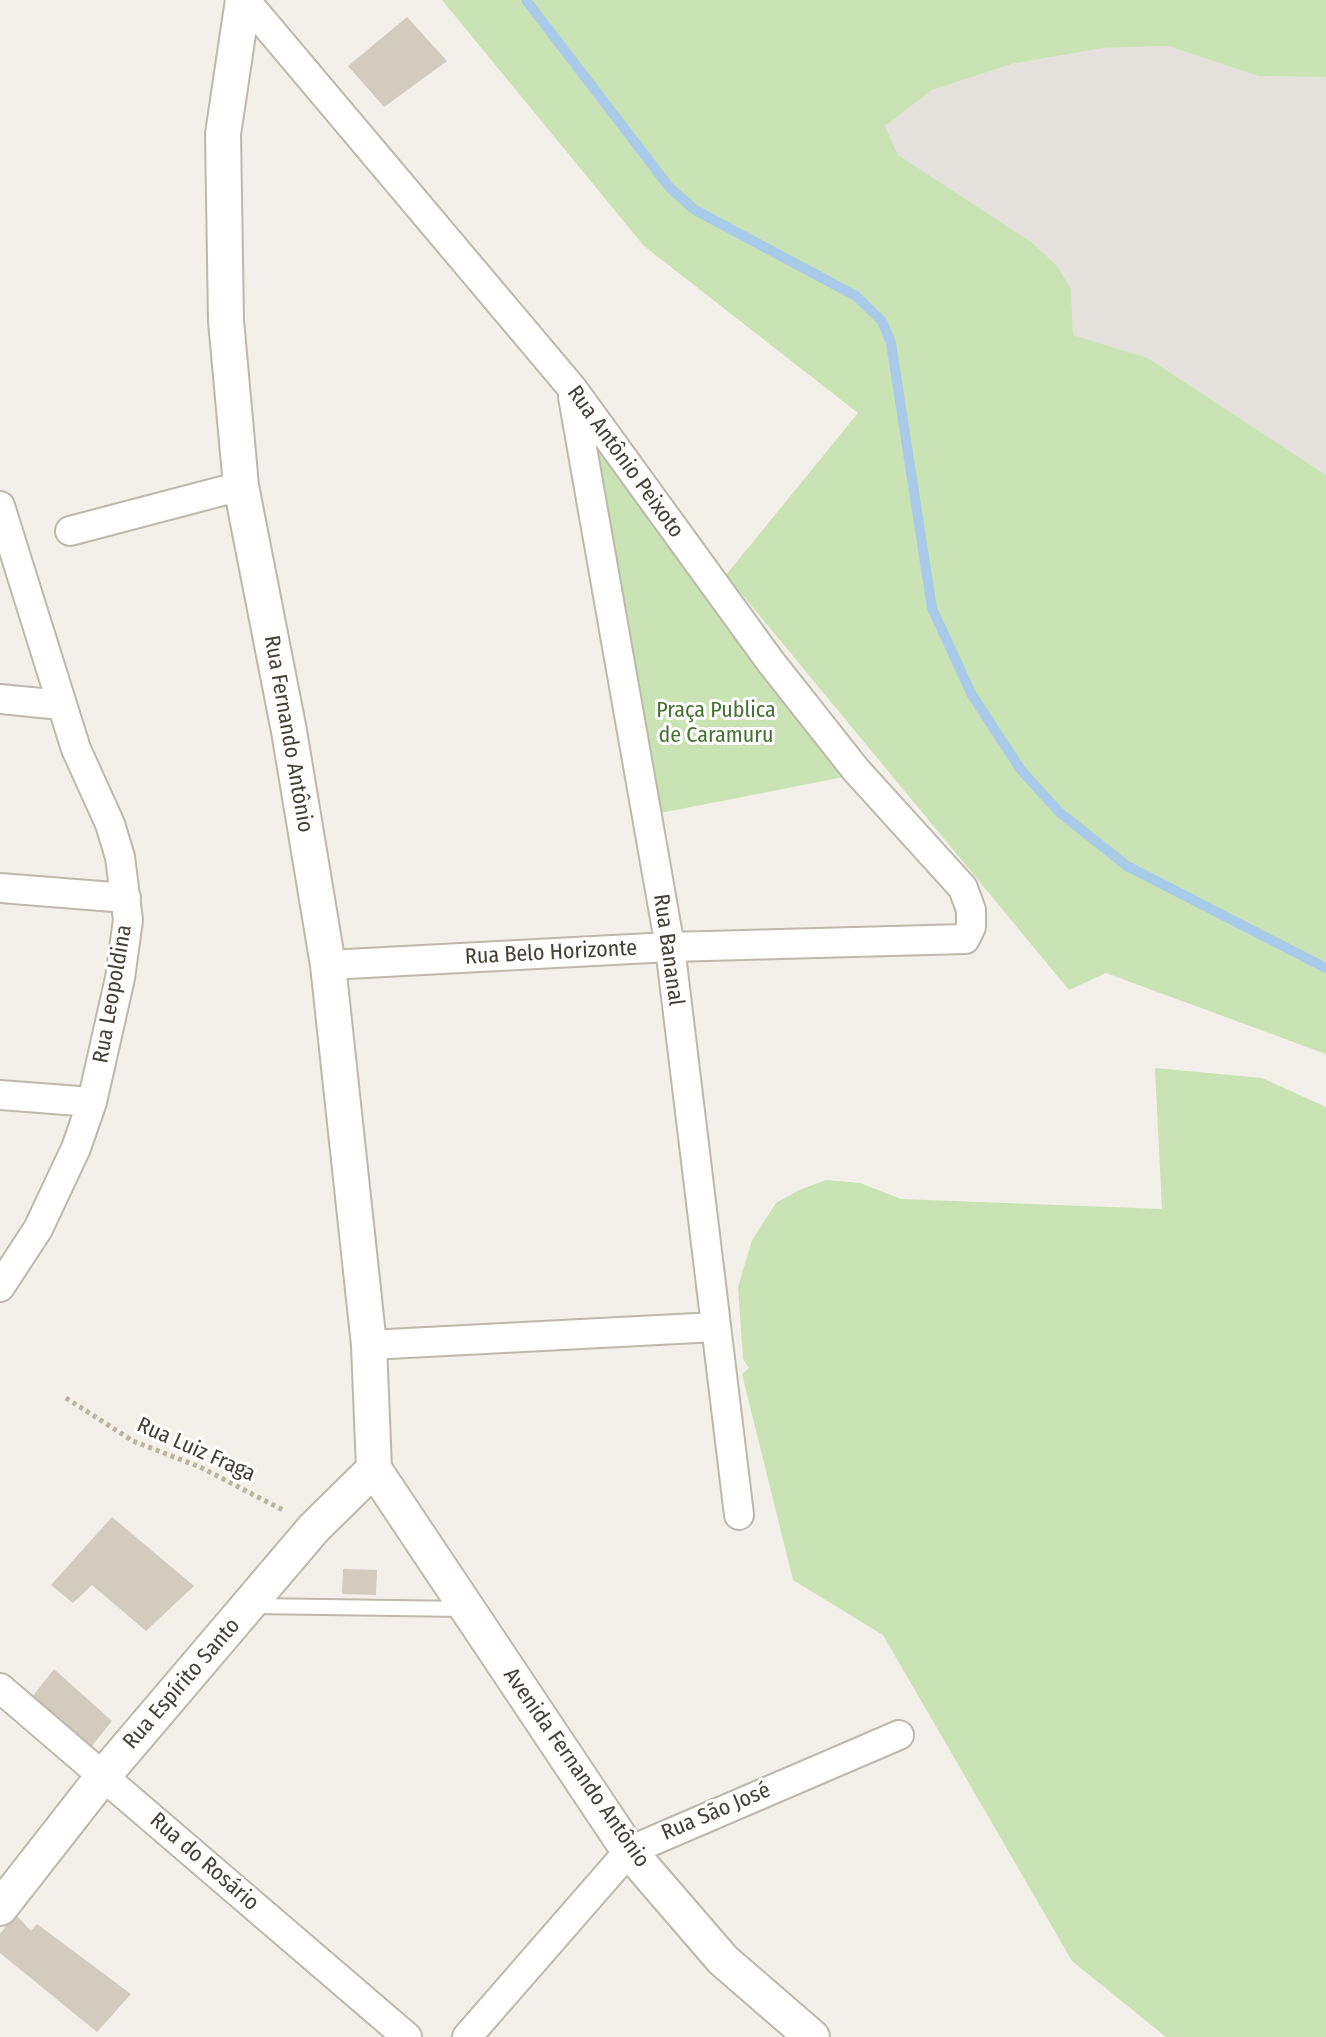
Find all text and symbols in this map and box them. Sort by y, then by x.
street label: Rua Antônio Peixoto [561,381,689,543]
street label: Rua Fernando Antônio [258,633,318,835]
park label: Praça Publica de Caramuru [656,698,776,750]
street label: Rua Bananal [647,892,689,1008]
street label: Rua Leopoldina [88,923,138,1065]
street label: Rua Belo Horizonte [464,935,638,971]
street label: Rua Luiz Fraga [133,1412,259,1488]
street label: Rua Espírito Santo [118,1613,246,1755]
street label: Avenida Fernando Antônio [497,1663,655,1873]
street label: Rua São José [658,1777,774,1847]
street label: Rua do Rosário [144,1807,264,1917]

